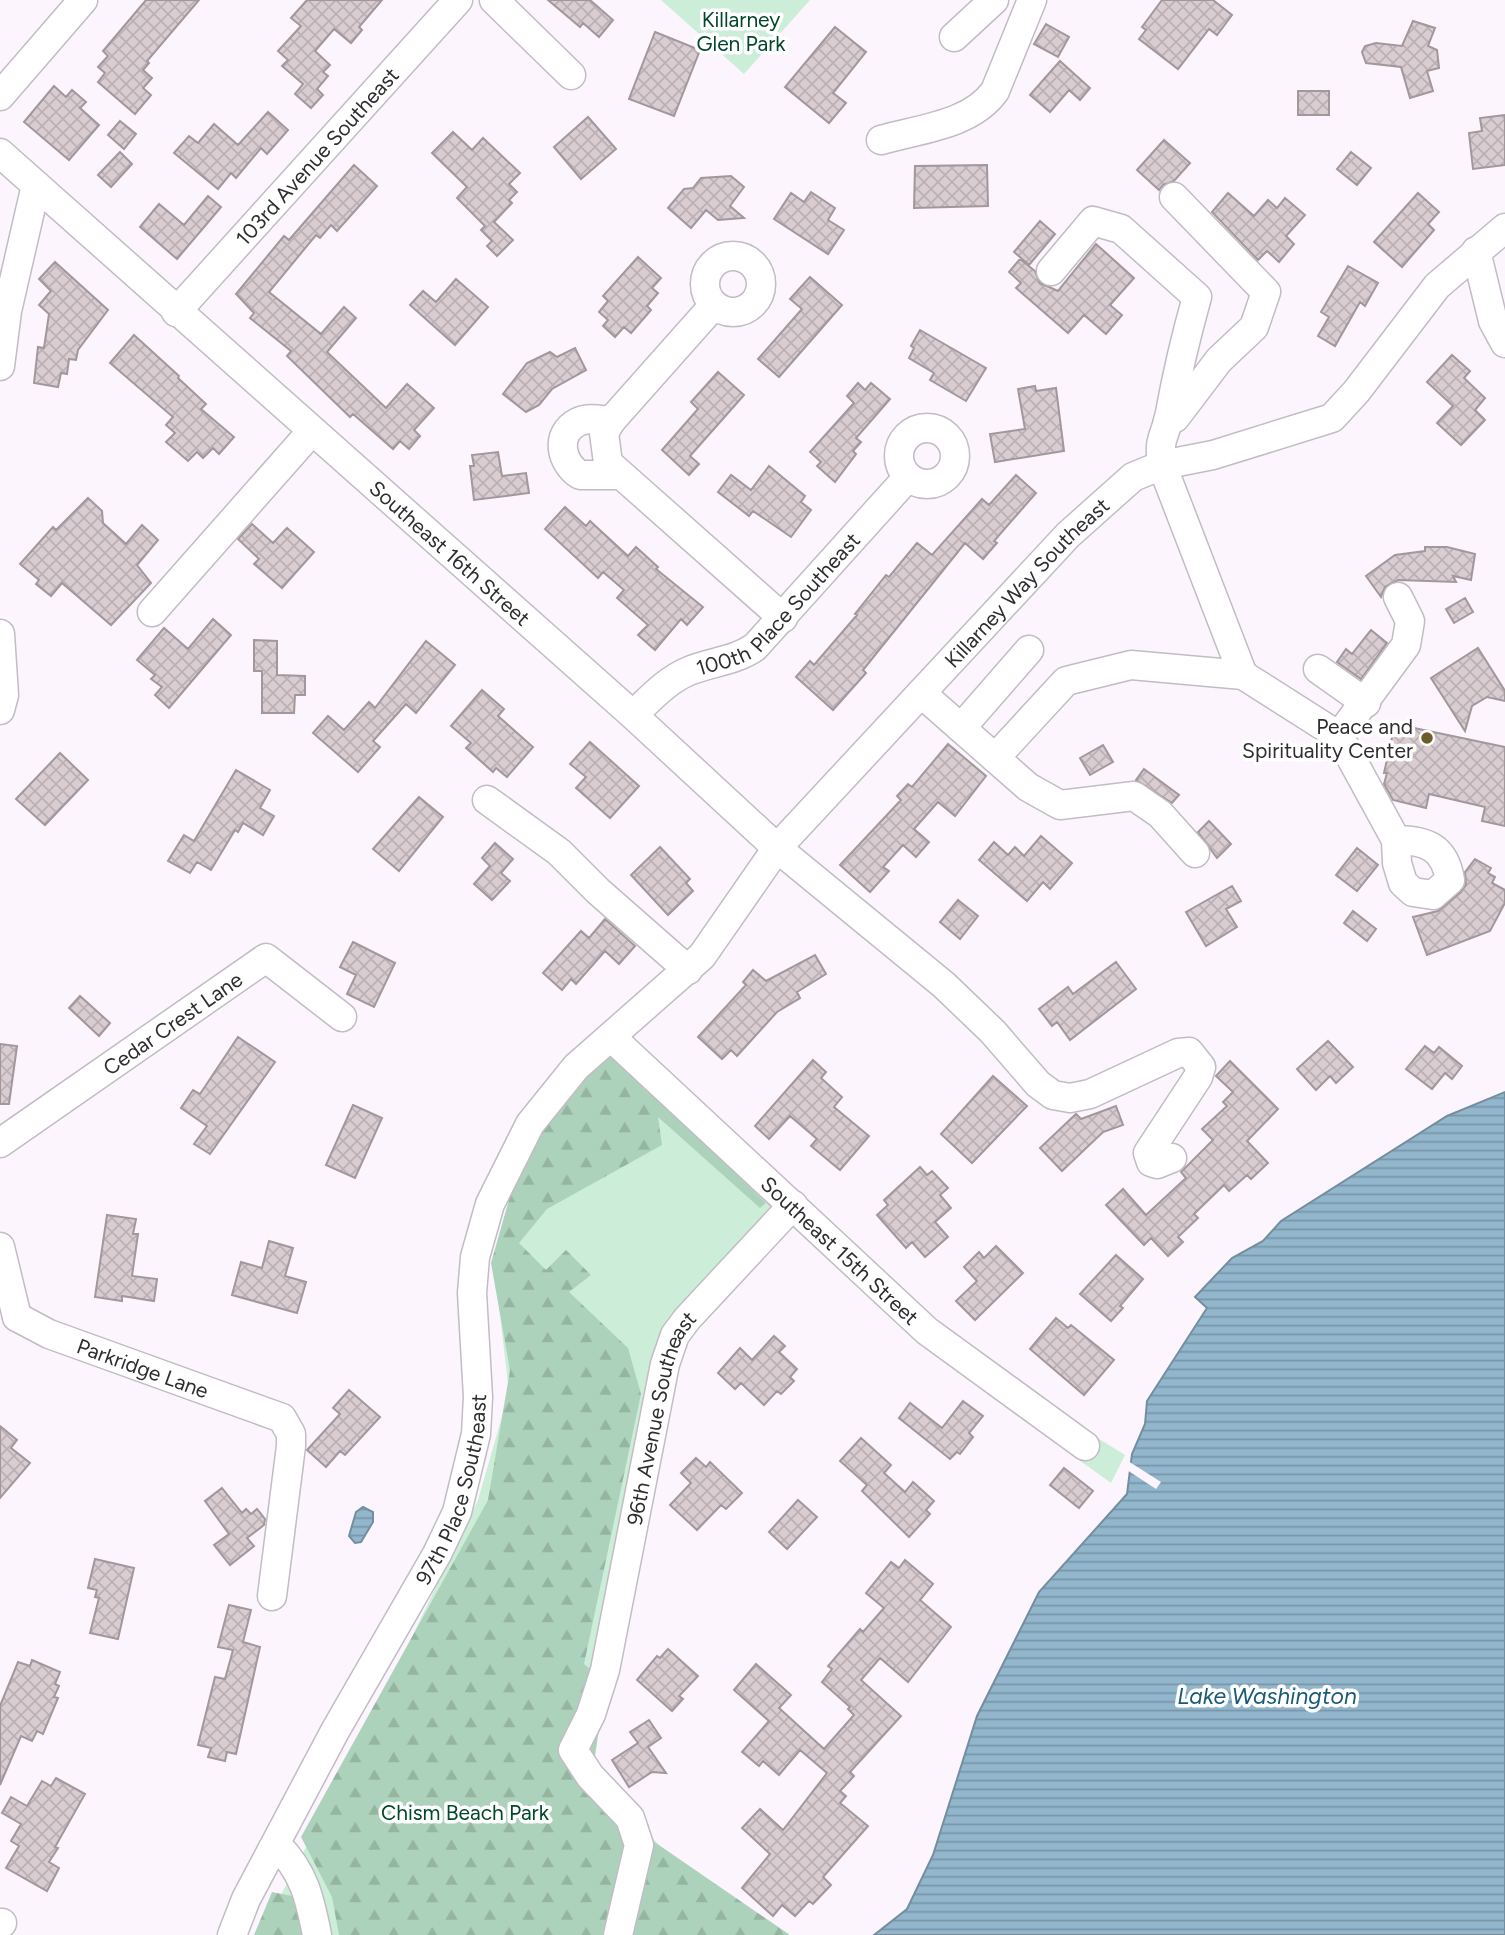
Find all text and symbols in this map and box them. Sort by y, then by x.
park label: Killarney Glen Park [697,7,786,56]
street label: 103rd Avenue Southeast [230,62,404,250]
street label: Southeast 16th Street [365,475,535,630]
street label: Killarney Way Southeast [939,492,1114,672]
street label: 100th Place Southeast [693,527,865,680]
place label: Peace and Spirituality Center [1242,714,1413,763]
marker: Peace and Spirituality Center [1419,730,1435,746]
street label: Cedar Crest Lane [98,966,247,1080]
street label: Southeast 15th Street [756,1171,924,1330]
street label: 96th Avenue Southeast [621,1305,701,1527]
street label: Parkridge Lane [74,1333,212,1403]
street label: 97th Place Southeast [410,1393,491,1589]
water label: Lake Washington [1177,1682,1357,1710]
park label: Chism Beach Park [381,1800,550,1825]

